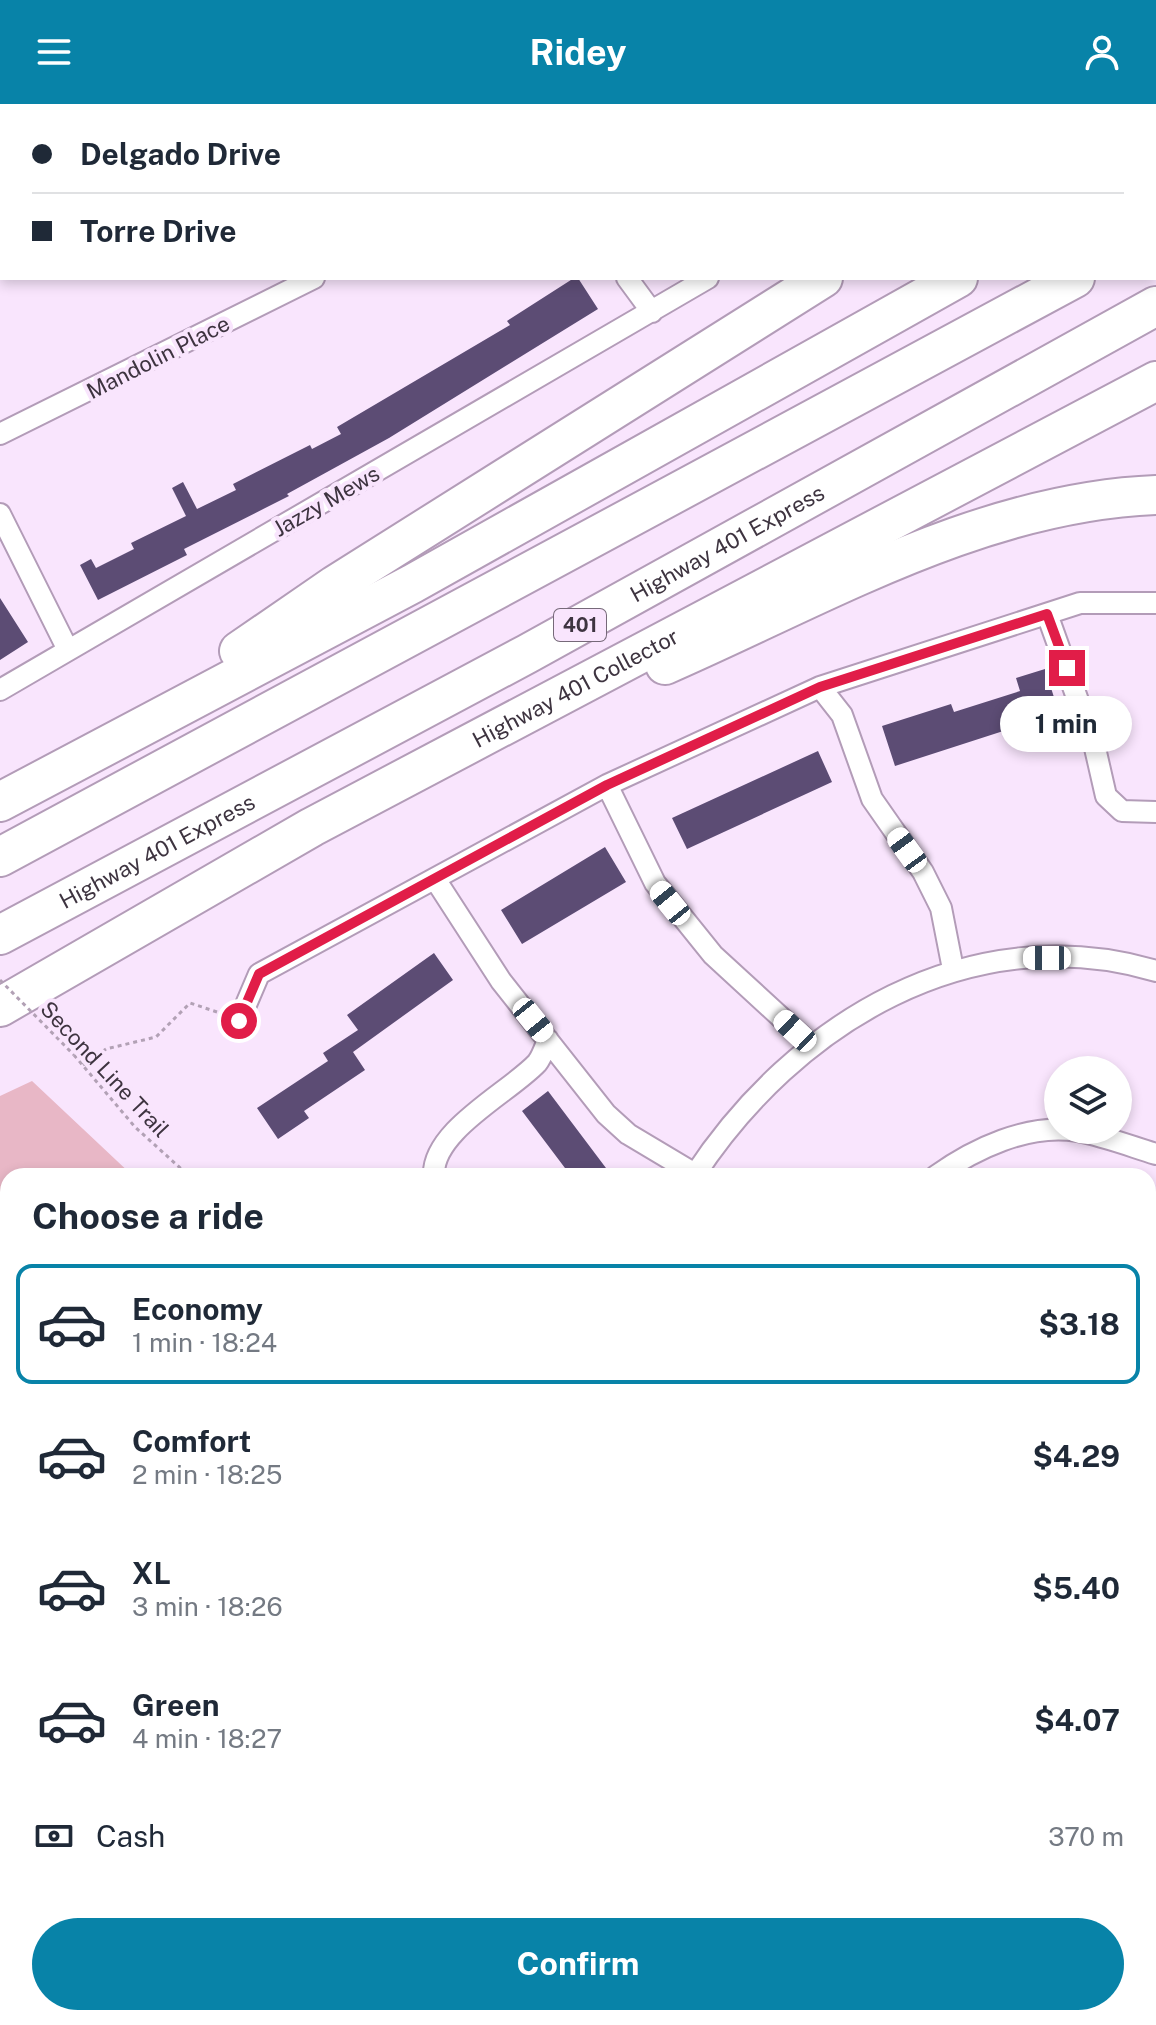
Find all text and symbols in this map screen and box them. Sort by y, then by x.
icon: menu [32,30,76,74]
icon: person [1080,30,1124,74]
text: Ridey [530,31,627,73]
text: Delgado Drive [80,136,281,172]
text: Torre Drive [80,213,237,249]
street label: Mandolin Place [82,310,234,404]
street label: Jazzy Mews [268,460,384,542]
street label: Highway 401 Express [626,479,829,607]
road number: 401 [554,609,606,641]
street label: Highway 401 Collector [468,623,683,753]
route end [1049,650,1085,686]
callout: 1 min [1001,696,1133,752]
text: 1 min [1035,708,1097,739]
street label: Highway 401 Express [55,789,259,914]
car [883,824,931,876]
car [646,877,694,929]
car [1023,946,1071,970]
car [509,994,557,1046]
street label: Second Line Trail [35,996,175,1142]
route start [221,1003,257,1039]
car [769,1006,821,1056]
map controls [1044,1056,1132,1144]
button: layers [1044,1056,1132,1144]
text: Choose a ride [32,1195,264,1237]
icon: car [36,1288,108,1360]
text: Economy [132,1291,263,1327]
text: $3.18 [1039,1306,1120,1342]
text: 1 min · 18:24 [132,1327,277,1358]
icon: car [36,1420,108,1492]
text: Comfort [132,1423,251,1459]
text: $4.29 [1032,1438,1120,1474]
text: 2 min · 18:25 [132,1459,282,1490]
icon: car [36,1552,108,1624]
text: XL [132,1555,171,1591]
text: $5.40 [1032,1570,1120,1606]
text: 3 min · 18:26 [132,1591,283,1622]
icon: car [36,1684,108,1756]
text: Green [132,1687,219,1723]
text: $4.07 [1034,1702,1120,1738]
text: 4 min · 18:27 [132,1723,282,1754]
icon: cash [32,1814,76,1858]
text: Cash [96,1818,165,1854]
text: 370 m [1048,1821,1124,1852]
button: Confirm [32,1918,1124,2010]

